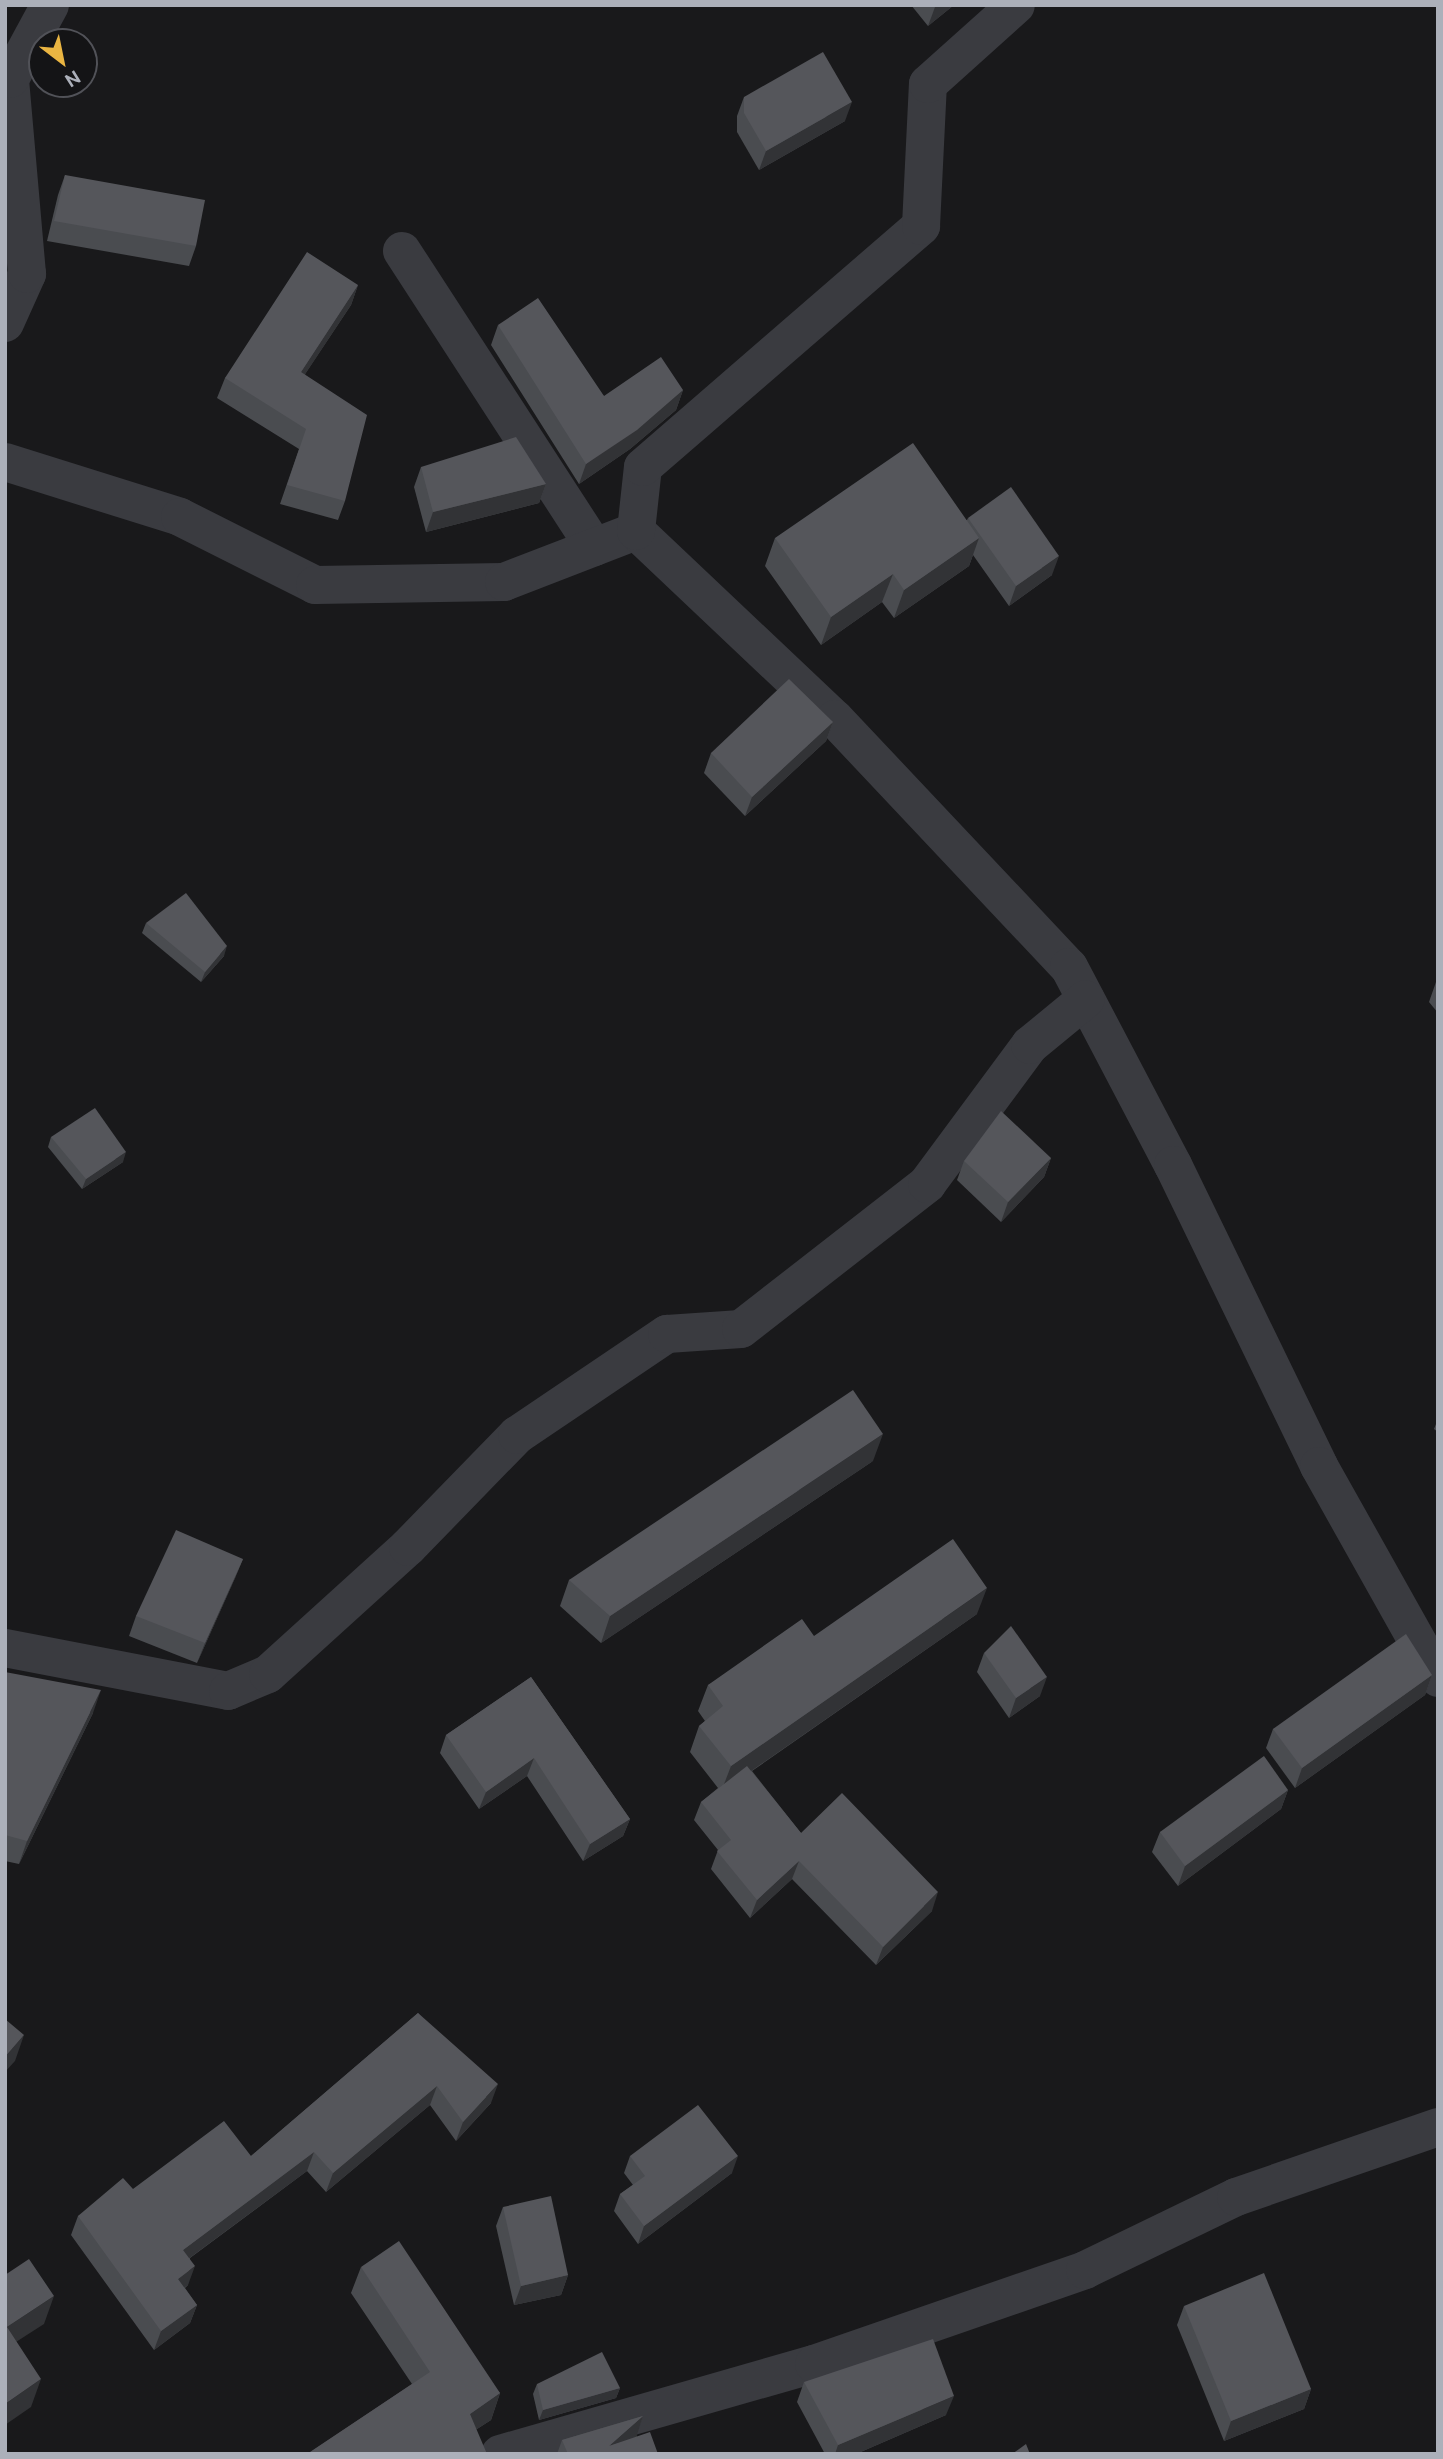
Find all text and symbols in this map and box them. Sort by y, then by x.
north arrow [28,28,98,98]
text: N [61,66,85,92]

